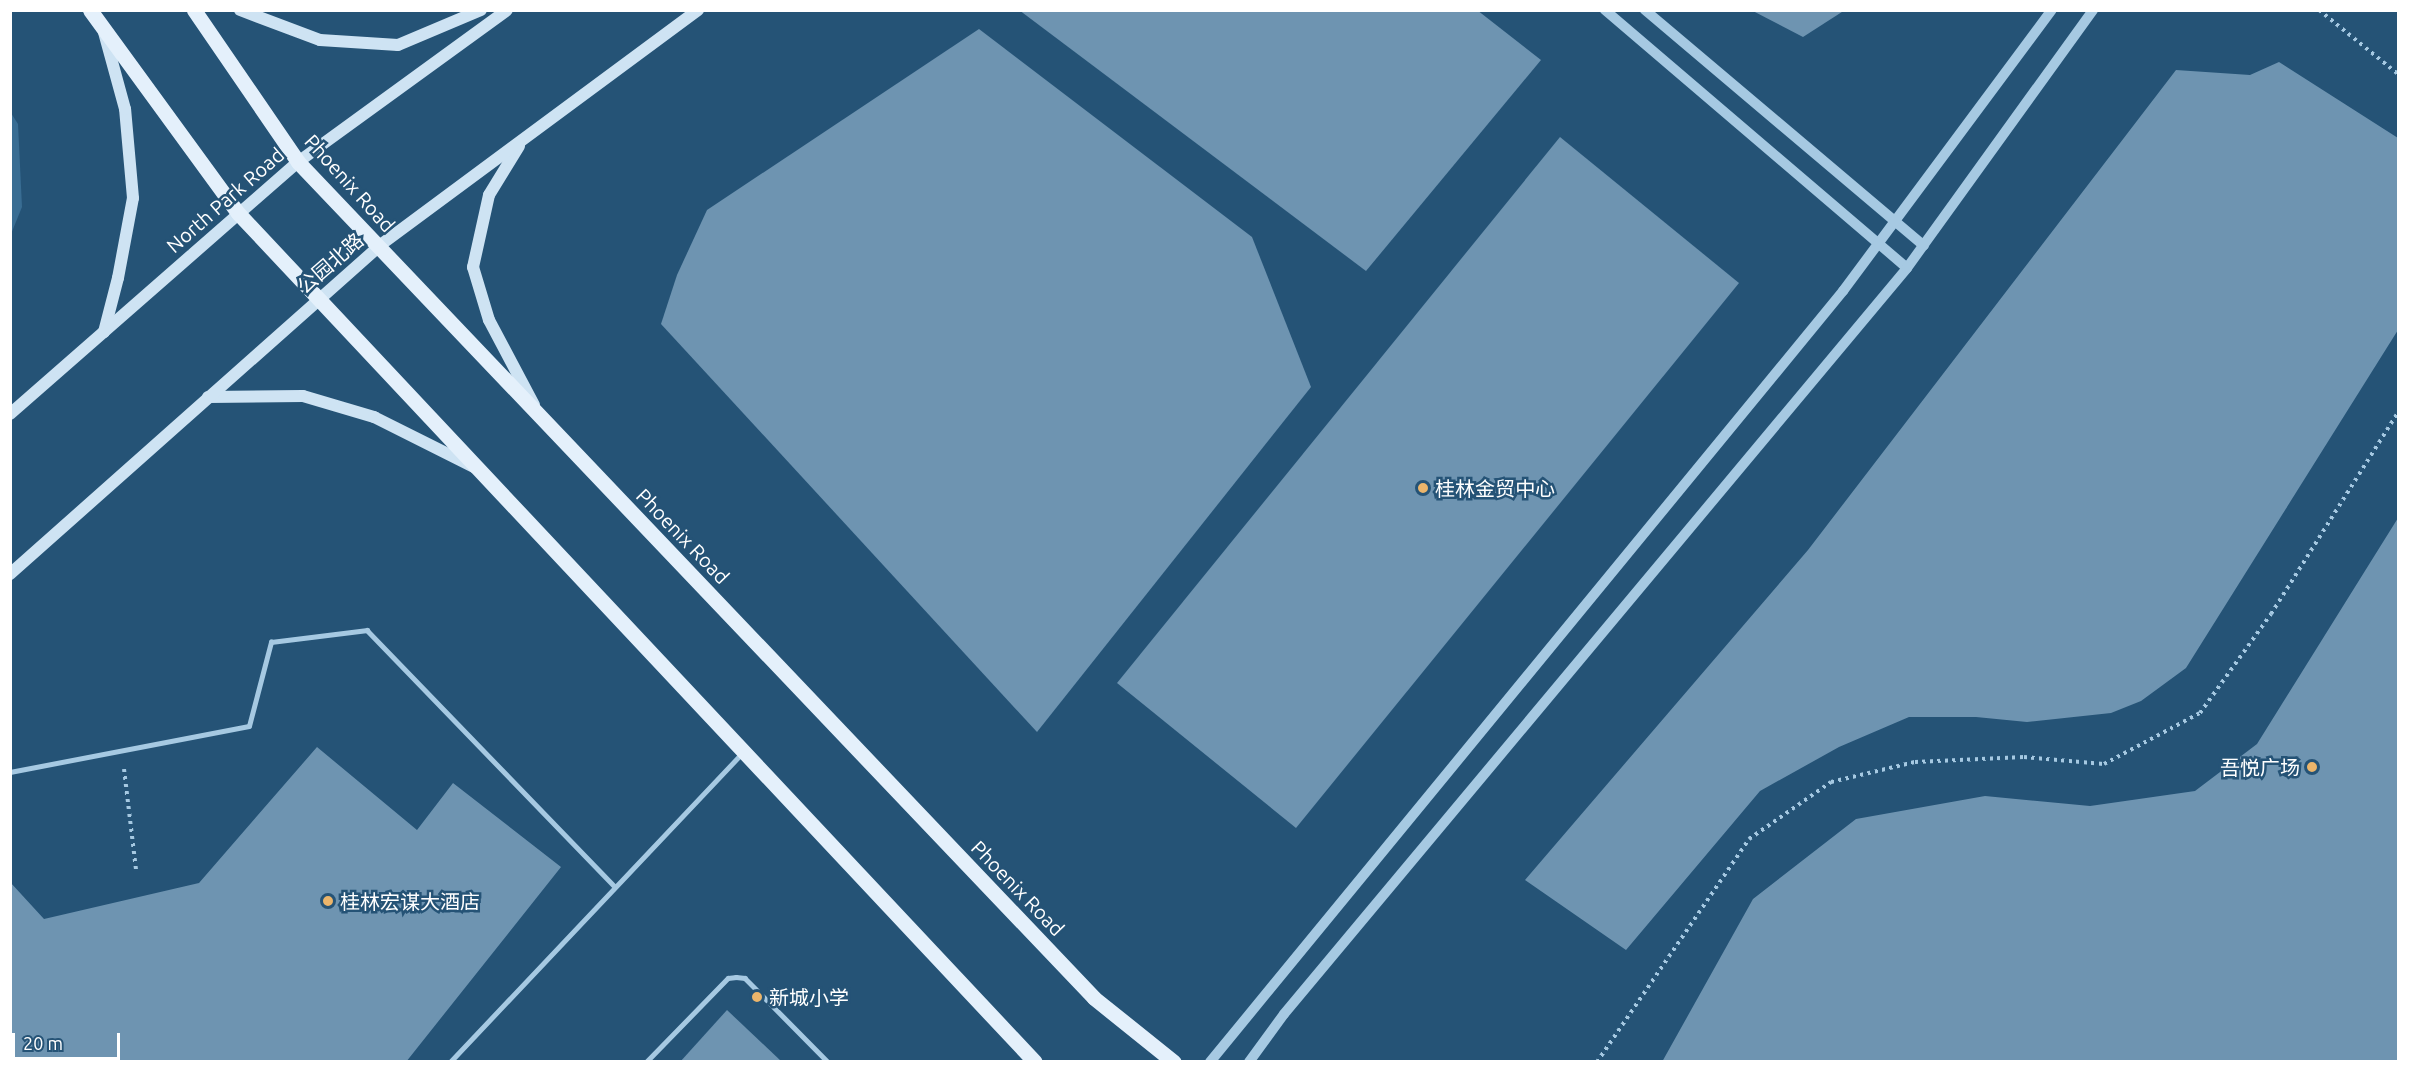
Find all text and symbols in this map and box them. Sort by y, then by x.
street label: Phoenix Road [300,129,400,237]
street label: North Park Road [161,142,289,258]
street label: 公园北路 [292,228,368,298]
place label: 桂林金贸中心 [1435,476,1555,500]
marker: 桂林金贸中心 [1416,481,1430,495]
street label: Phoenix Road [632,483,734,589]
place label: 吾悦广场 [2220,755,2300,779]
marker: 吾悦广场 [2305,760,2319,774]
street label: Phoenix Road [967,835,1069,941]
place label: 桂林宏谋大酒店 [340,889,480,913]
marker: 桂林宏谋大酒店 [321,894,335,908]
place label: 新城小学 [769,985,849,1009]
marker: 新城小学 [750,990,764,1004]
scale bar [15,1021,123,1059]
text: 20 m [23,1033,63,1053]

